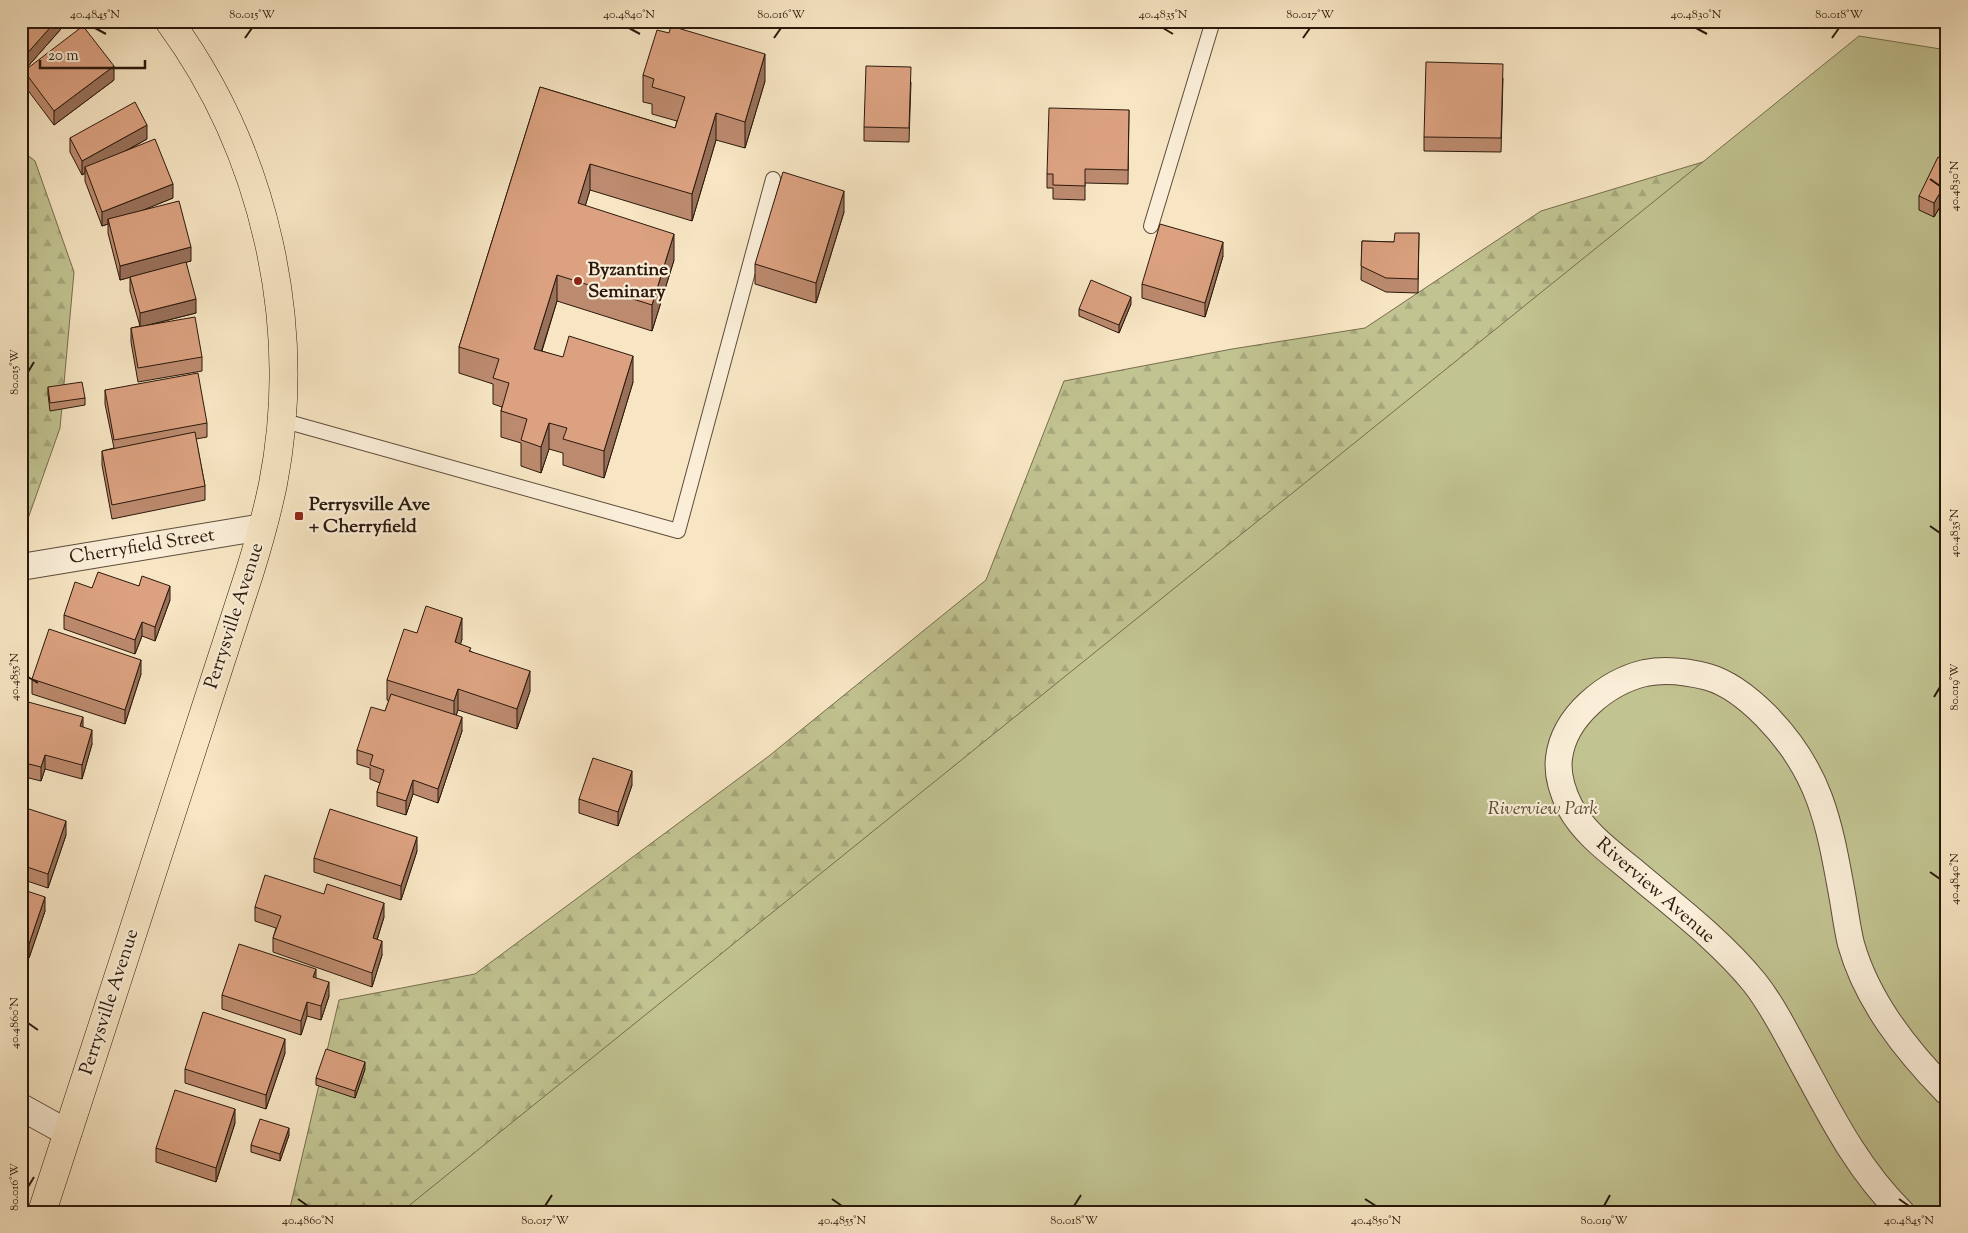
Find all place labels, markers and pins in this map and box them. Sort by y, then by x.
place label: Byzantine Seminary [588,257,668,306]
marker: Byzantine Seminary [572,275,584,287]
place label: Perrysville Ave + Cherryfield [309,492,430,541]
marker: Perrysville Ave + Cherryfield [293,510,305,522]

